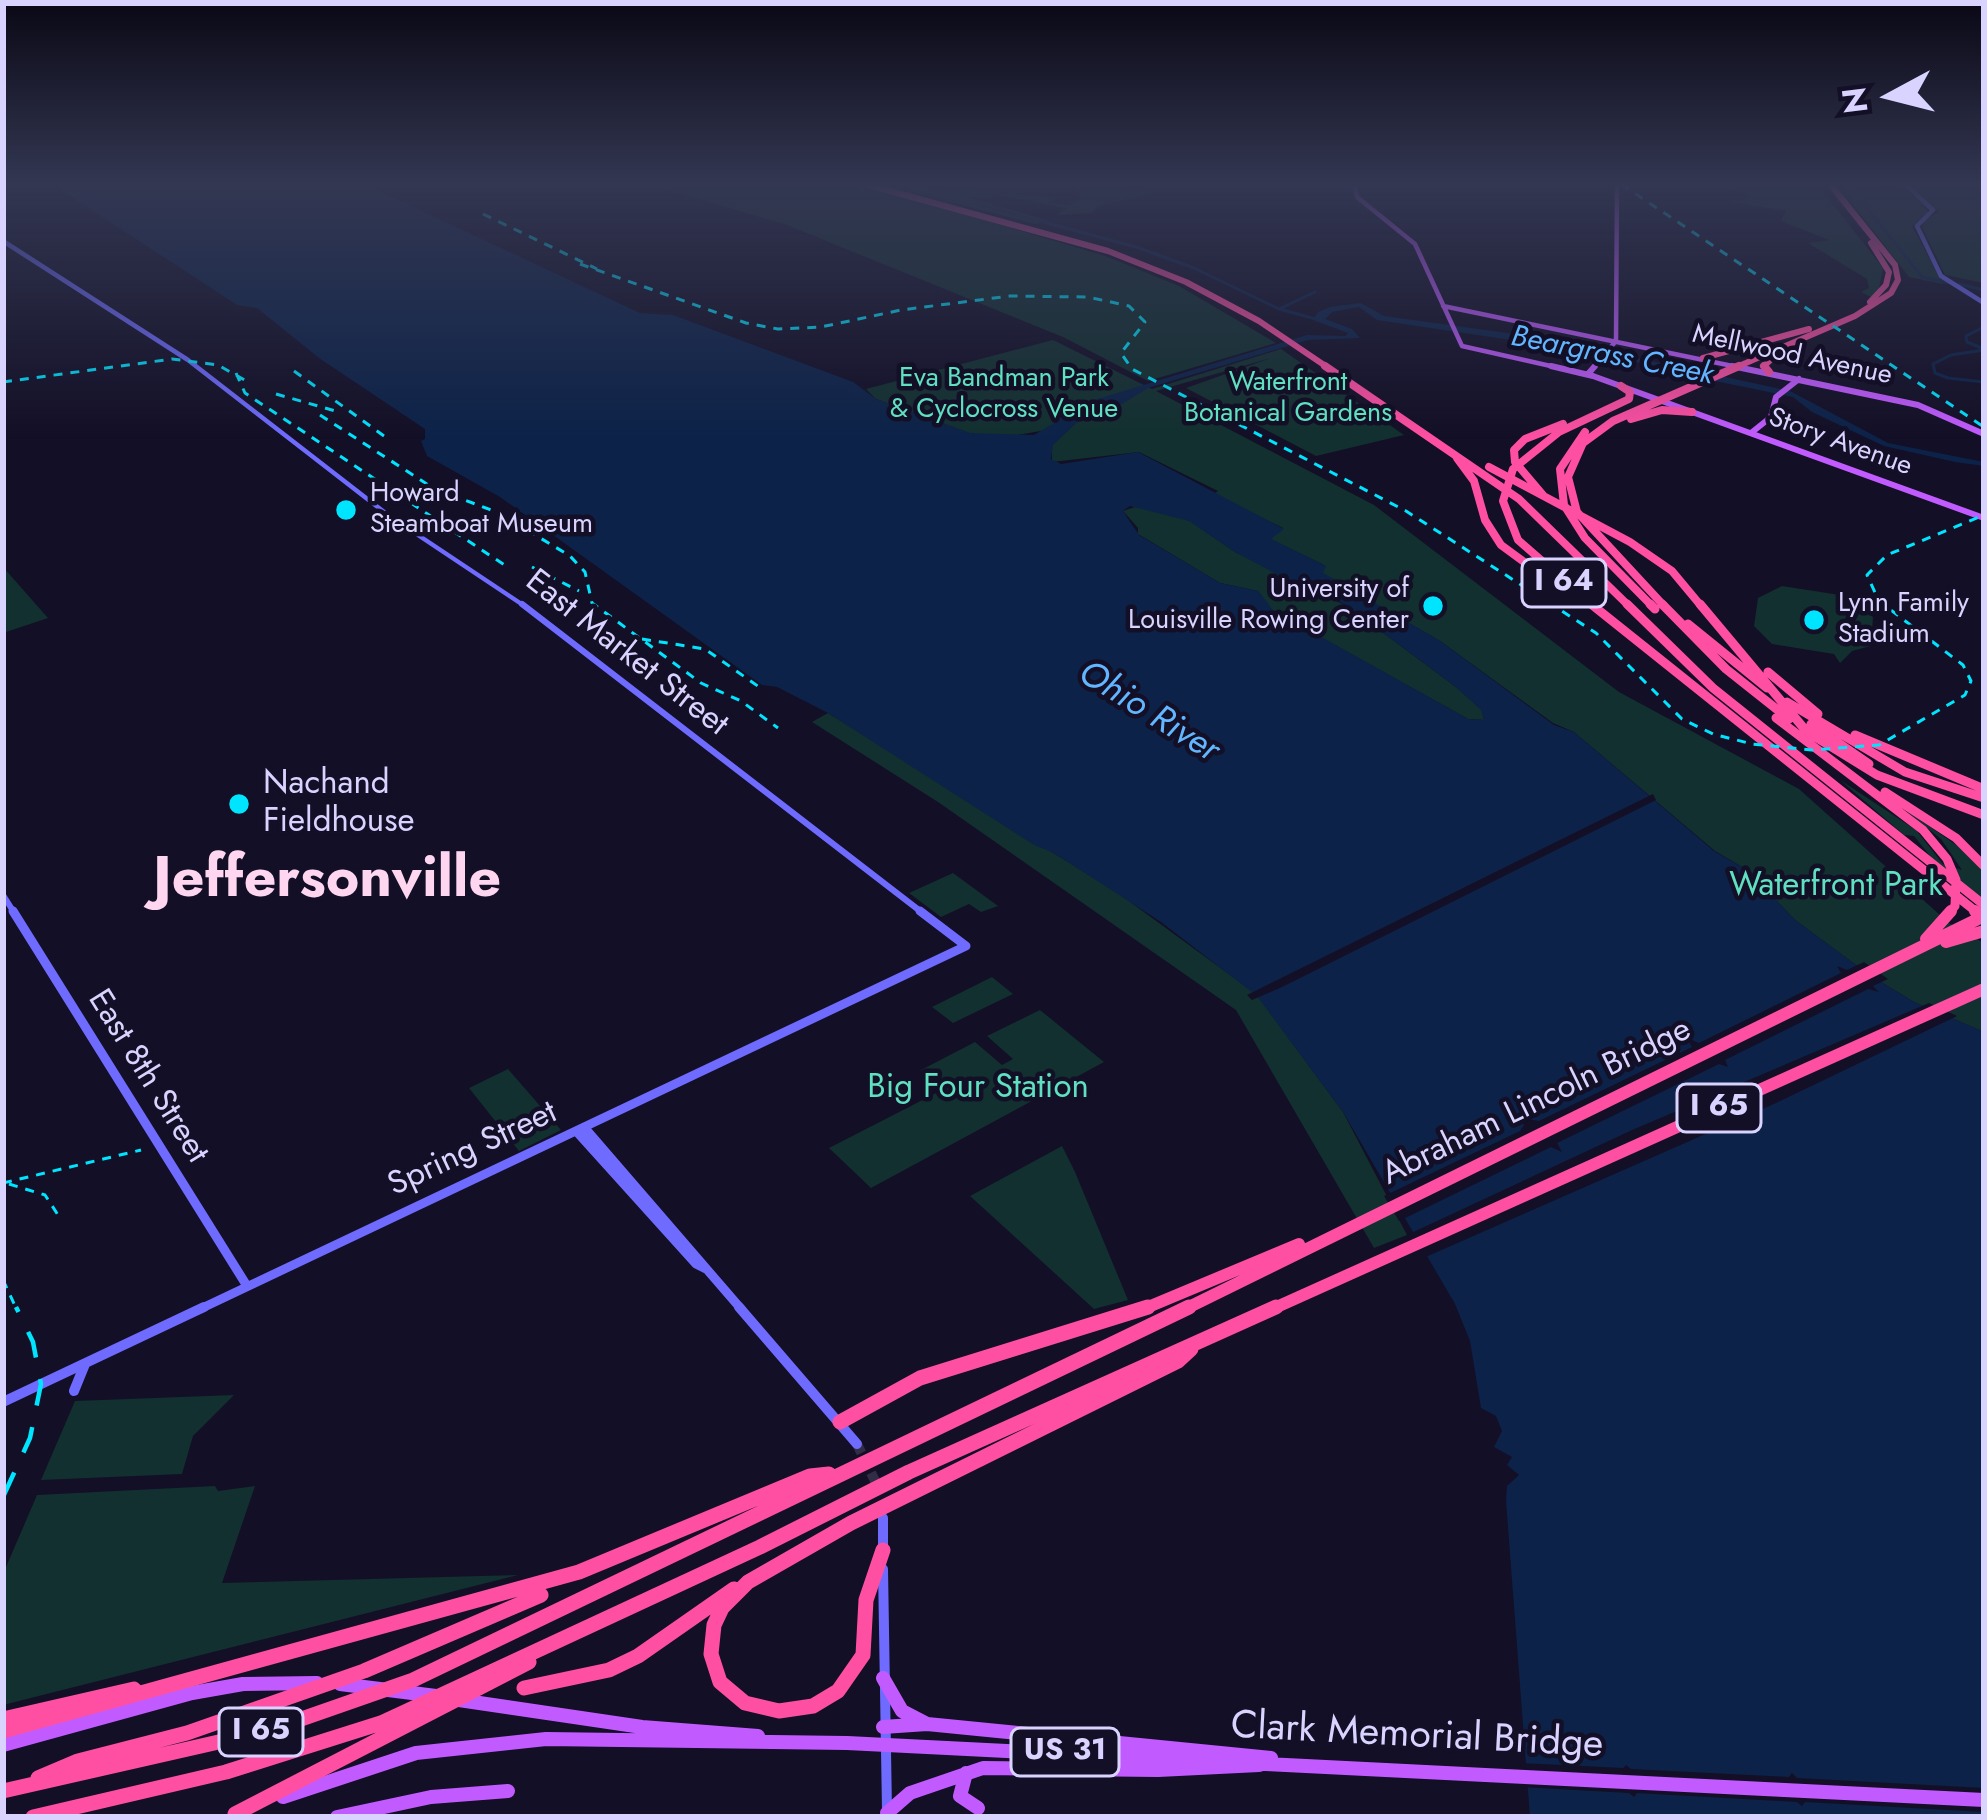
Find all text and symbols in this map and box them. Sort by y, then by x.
north arrow [1831,36,1951,156]
text: N [1830,85,1880,116]
street label: Mellwood Avenue [1689,319,1895,393]
water label: Beargrass Creek [1508,320,1716,394]
park label: Eva Bandman Park & Cyclocross Venue [890,363,1118,426]
park label: Waterfront Botanical Gardens [1184,367,1392,430]
street label: Story Avenue [1764,402,1916,484]
place label: Howard Steamboat Museum [370,478,593,541]
marker: Howard Steamboat Museum [333,497,359,523]
road number: I 64 [1522,559,1606,607]
street label: East Market Street [517,562,735,746]
place label: University of Louisville Rowing Center [1128,574,1409,637]
place label: Lynn Family Stadium [1838,588,1969,651]
marker: University of Louisville Rowing Center [1420,593,1446,619]
marker: Lynn Family Stadium [1801,607,1827,633]
water label: Ohio River [1069,653,1227,773]
place label: Nachand Fieldhouse [263,765,414,843]
marker: Nachand Fieldhouse [226,791,252,817]
district label: Jeffersonville [153,848,501,916]
park label: Waterfront Park [1729,867,1943,907]
street label: East 8th Street [78,983,216,1171]
street label: Abraham Lincoln Bridge [1376,1011,1698,1195]
park label: Big Four Station [867,1069,1089,1109]
road number: I 65 [1677,1084,1761,1132]
street label: Spring Street [382,1094,564,1206]
street label: Clark Memorial Bridge [1230,1704,1604,1770]
road number: I 65 [219,1708,303,1756]
road number: US 31 [1011,1728,1119,1776]

